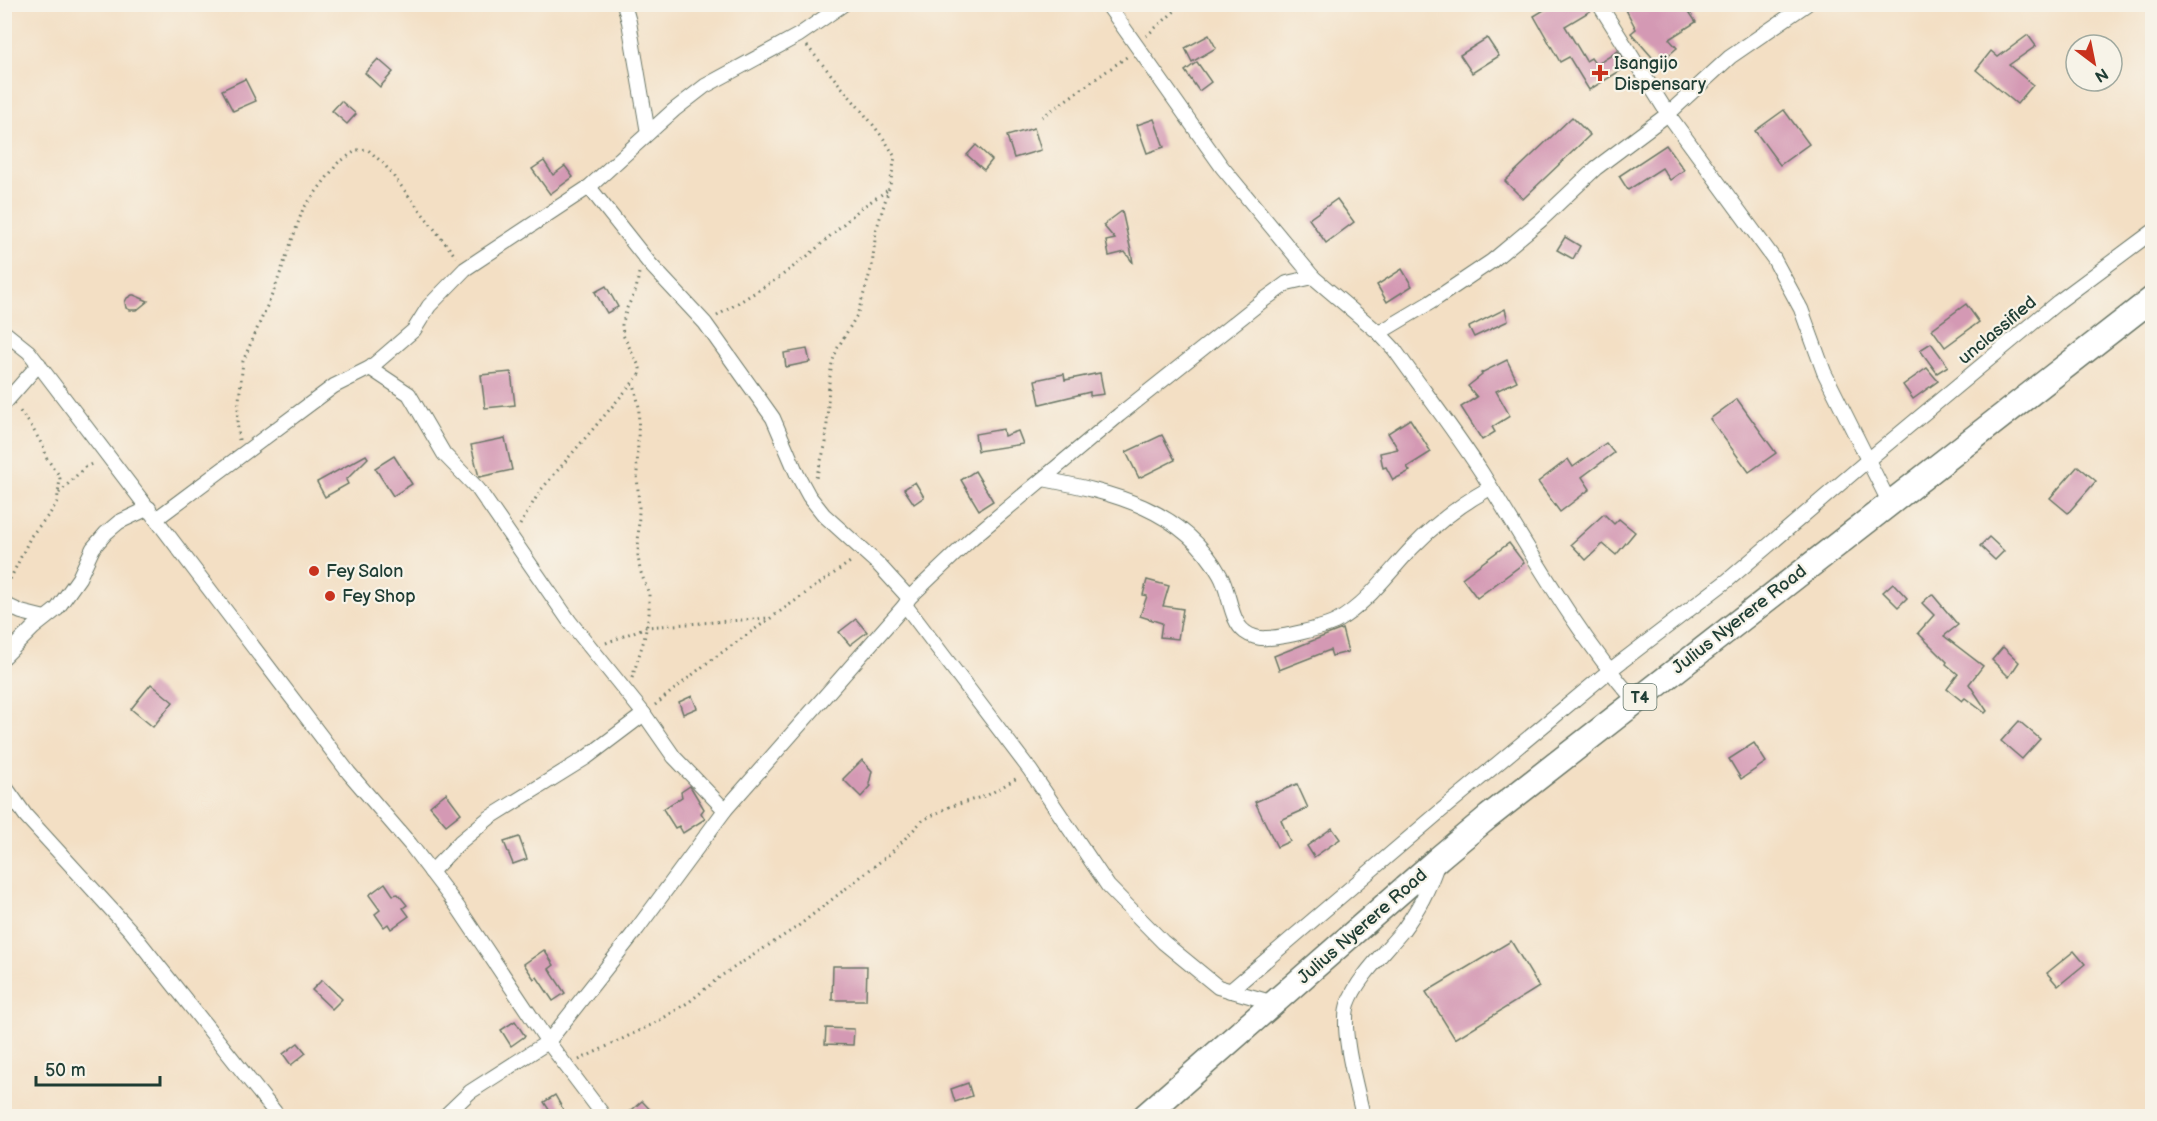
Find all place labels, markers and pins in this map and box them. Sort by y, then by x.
place label: Isangijo Dispensary [1614,53,1707,95]
marker: Isangijo Dispensary [1591,64,1609,82]
place label: Fey Salon [326,561,404,582]
marker: Fey Salon [307,564,321,578]
place label: Fey Shop [342,586,416,607]
marker: Fey Shop [323,589,337,603]

